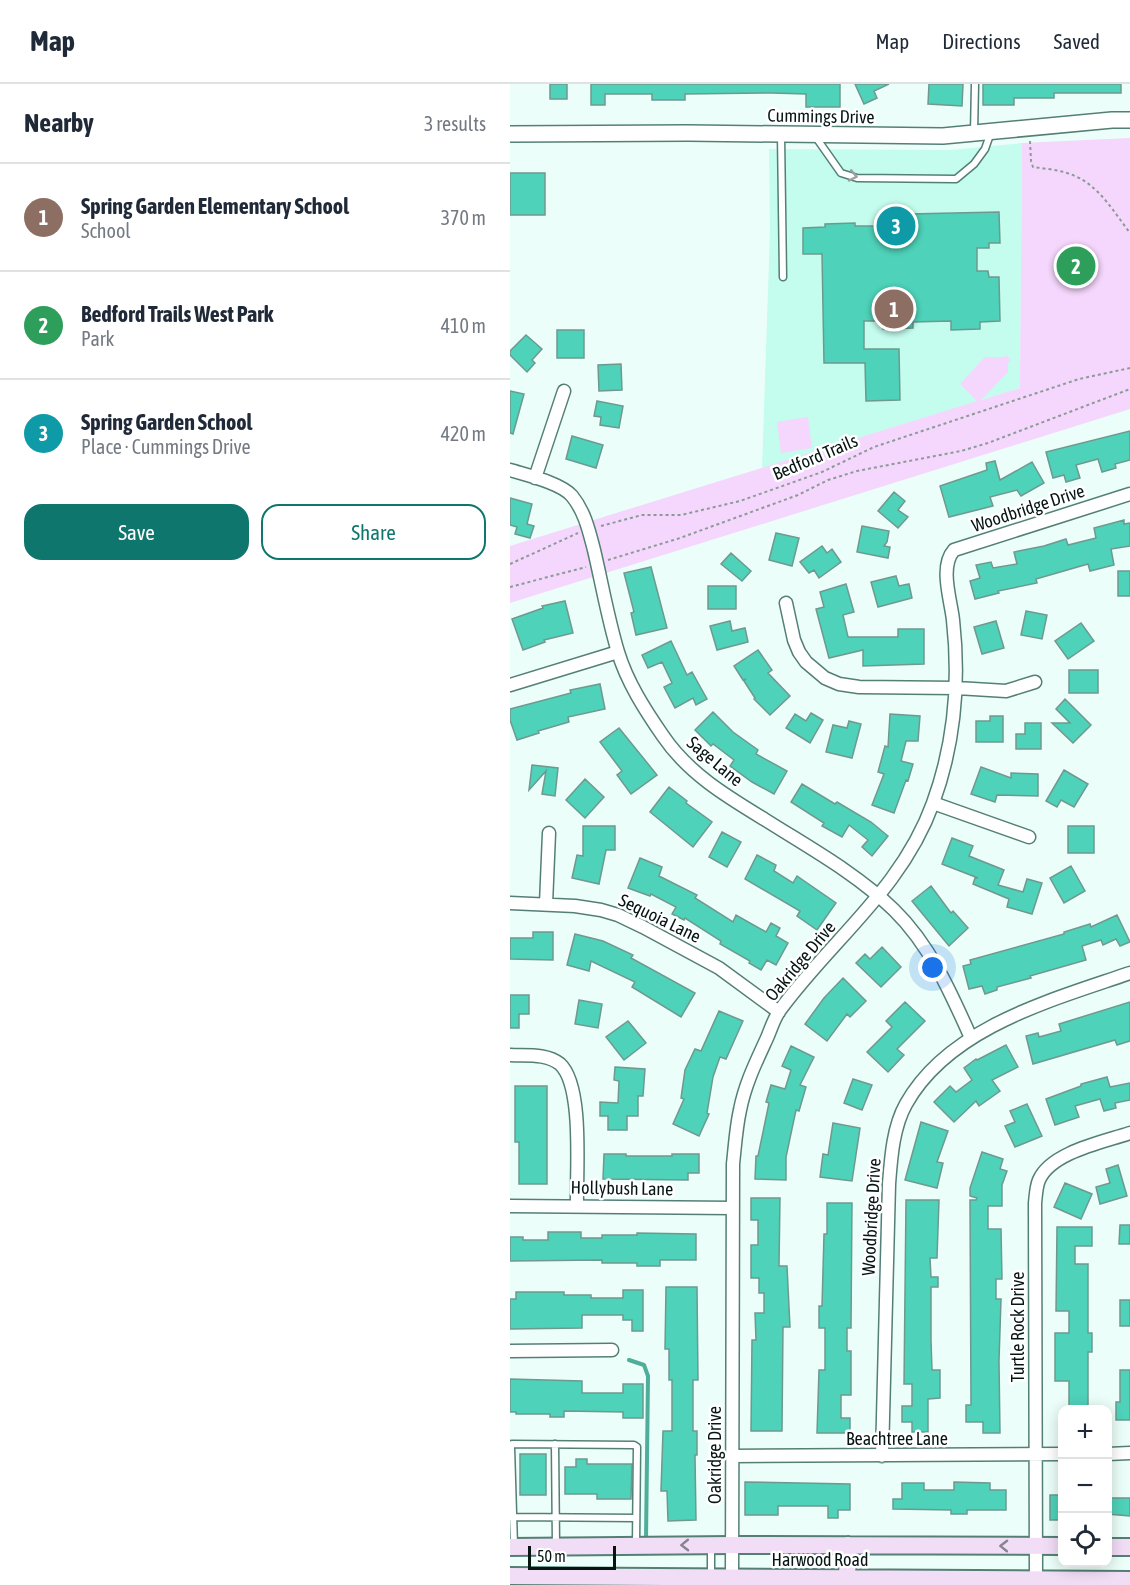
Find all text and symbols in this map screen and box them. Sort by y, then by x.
text: Map [30,25,75,57]
text: Map [875,29,909,53]
text: Directions [942,29,1021,53]
text: Saved [1054,29,1100,53]
street label: Cummings Drive [767,105,875,127]
text: Nearby [24,108,94,138]
text: 3 results [424,112,486,135]
one-way arrow [848,169,858,182]
text: Spring Garden Elementary School [81,193,349,219]
pin: 3 [876,204,916,248]
text: 1 [39,206,48,229]
text: 370 m [441,206,486,229]
text: School [81,219,131,242]
pin: 2 [1056,244,1096,288]
pin: 1 [874,286,914,332]
text: Bedford Trails West Park [81,301,274,327]
text: 2 [39,314,48,337]
text: 410 m [441,314,486,337]
text: Park [81,327,114,350]
text: Spring Garden School [81,409,252,435]
text: 3 [39,422,48,445]
text: 420 m [441,422,486,445]
street label: Bedford Trails [769,430,861,484]
text: Place · Cummings Drive [81,435,251,458]
street label: Woodbridge Drive [969,480,1087,536]
button: Save [24,504,249,560]
button: Share [261,504,486,560]
street label: Sage Lane [683,732,747,790]
street label: Sequoia Lane [616,889,704,947]
street label: Oakridge Drive [761,917,839,1005]
your location [918,953,947,982]
street label: Woodbridge Drive [857,1158,885,1276]
street label: Hollybush Lane [570,1177,674,1199]
street label: Turtle Rock Drive [1007,1272,1028,1382]
map controls [1058,1405,1112,1567]
button: + [1058,1405,1112,1459]
street label: Oakridge Drive [704,1406,725,1504]
street label: Beachtree Lane [846,1428,948,1449]
button: − [1058,1459,1112,1513]
button: locate [1058,1513,1112,1567]
one-way arrow [680,1539,689,1551]
one-way arrow [1000,1540,1009,1552]
scale bar [528,1543,616,1570]
text: 50 m [537,1547,566,1565]
street label: Harwood Road [772,1549,868,1570]

